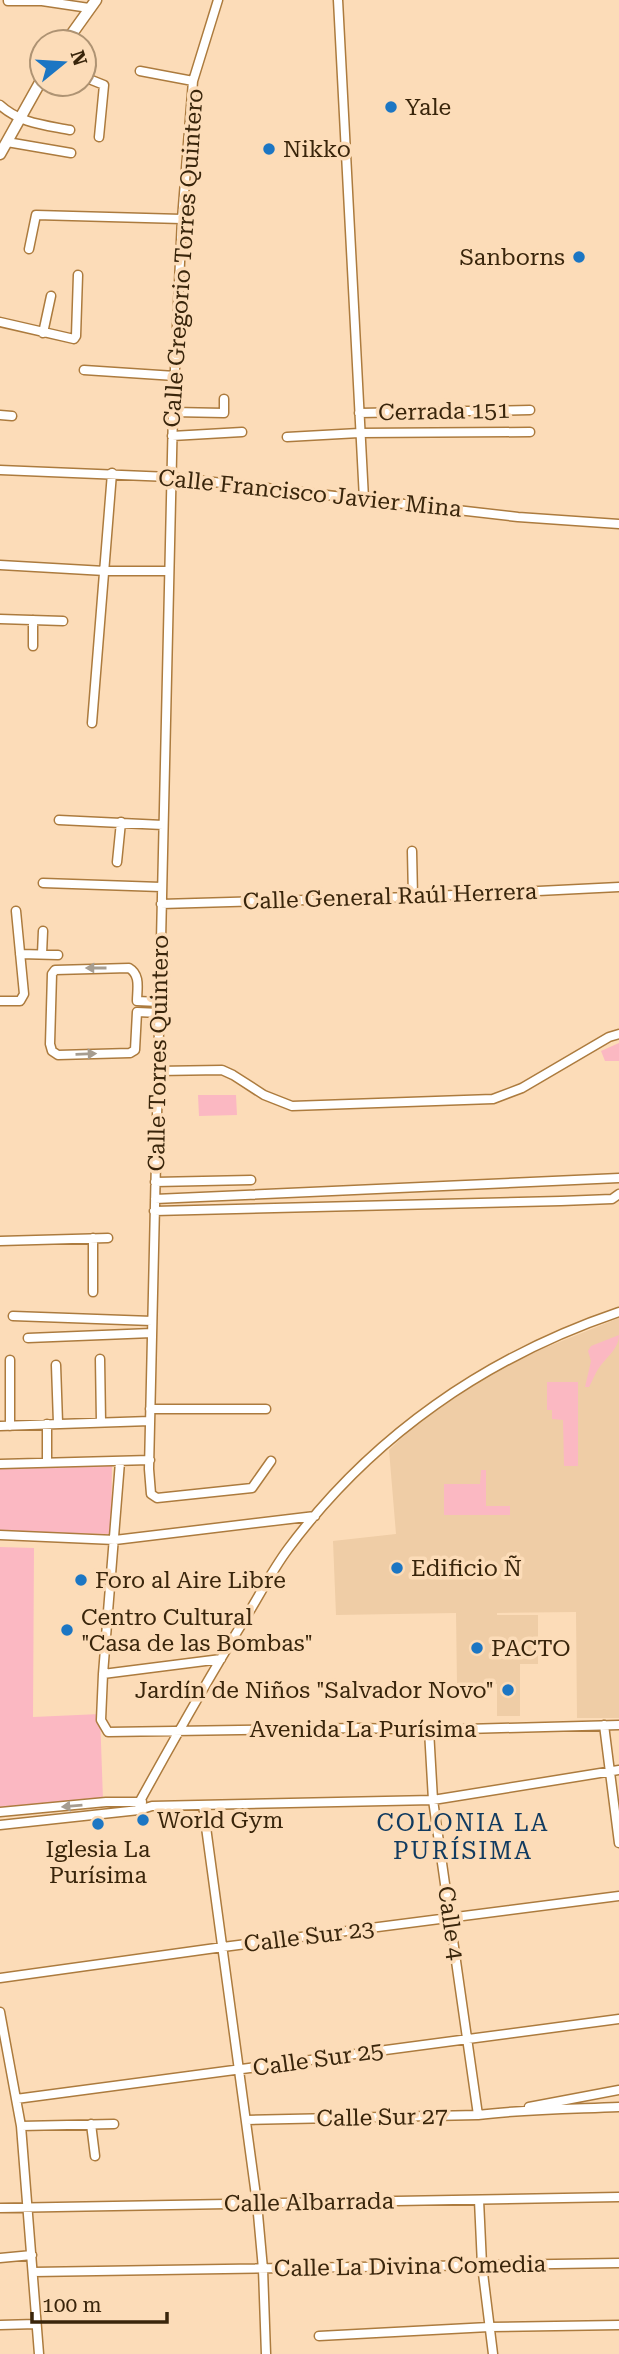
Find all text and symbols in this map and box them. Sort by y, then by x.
north arrow [28,28,98,98]
text: N [65,47,92,69]
street label: Calle Gregorio Torres Quintero [158,88,209,429]
place label: Yale [405,94,451,121]
marker: Yale [383,99,399,115]
place label: Nikko [283,136,351,163]
marker: Nikko [261,141,277,157]
place label: Sanborns [459,244,565,271]
marker: Sanborns [571,249,587,265]
street label: Cerrada 151 [378,397,510,426]
street label: Calle Francisco Javier Mina [157,464,464,523]
street label: Calle General Raúl Herrera [242,878,538,915]
street label: Calle Torres Quintero [143,934,174,1172]
one-way arrow [85,962,107,974]
one-way arrow [76,1049,98,1060]
place label: Edificio Ñ [411,1555,522,1582]
marker: Edificio Ñ [389,1560,405,1576]
place label: Foro al Aire Libre [95,1567,286,1594]
marker: Foro al Aire Libre [73,1572,89,1588]
place label: Centro Cultural "Casa de las Bombas" [81,1604,313,1657]
marker: Centro Cultural "Casa de las Bombas" [59,1622,75,1638]
place label: PACTO [491,1635,570,1662]
marker: PACTO [469,1640,485,1656]
place label: Jardín de Niños "Salvador Novo" [135,1677,494,1704]
marker: Jardín de Niños "Salvador Novo" [500,1682,516,1698]
street label: Avenida La Purísima [250,1716,477,1743]
one-way arrow [60,1800,82,1811]
place label: World Gym [157,1807,283,1834]
district label: COLONIA LA PURÍSIMA [377,1809,549,1865]
marker: World Gym [135,1812,151,1828]
marker: Iglesia La Purísima [90,1816,106,1832]
place label: Iglesia La Purísima [46,1836,151,1889]
street label: Calle 4 [432,1884,469,1962]
street label: Calle Sur 23 [242,1915,376,1958]
street label: Calle Sur 25 [251,2037,385,2082]
street label: Calle Sur 27 [316,2103,448,2132]
street label: Calle Albarrada [224,2188,395,2217]
street label: Calle La Divina Comedia [274,2251,547,2282]
scale bar [32,2280,166,2324]
text: 100 m [42,2293,102,2317]

